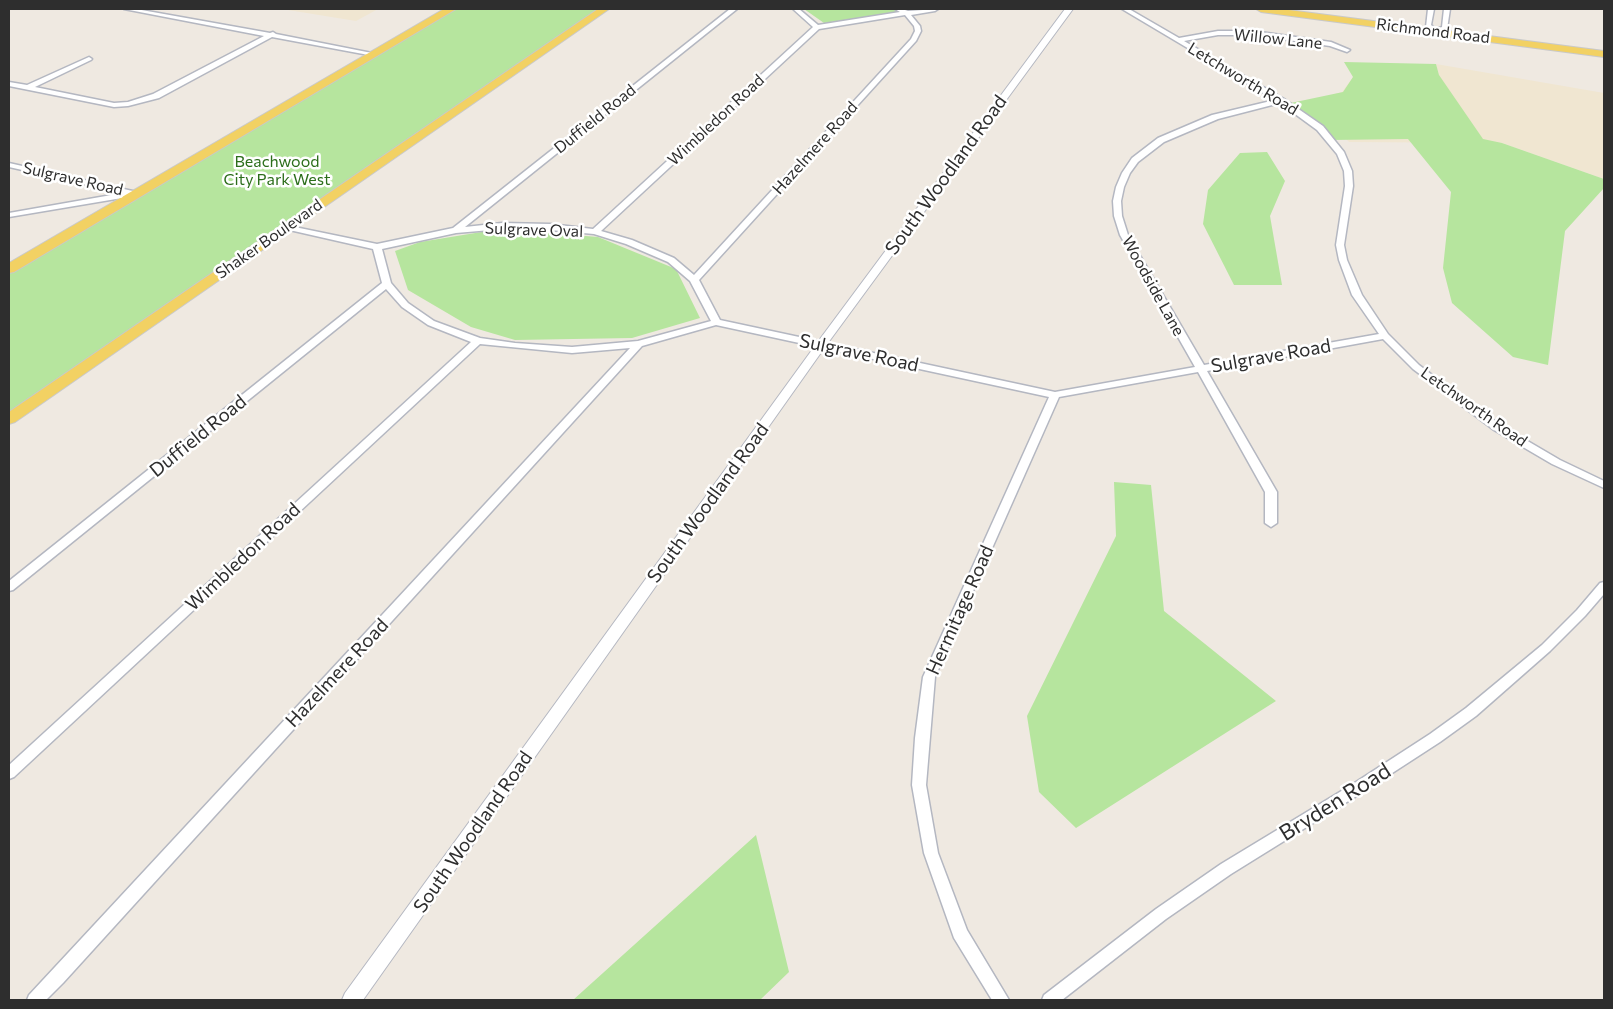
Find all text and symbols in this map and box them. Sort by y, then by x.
street label: Richmond Road [1375,15,1491,47]
street label: Willow Lane [1233,25,1323,53]
street label: Letchworth Road [1184,38,1302,120]
street label: Wimbledon Road [664,70,768,170]
street label: Duffield Road [550,80,640,158]
street label: South Woodland Road [880,91,1012,259]
street label: Hazelmere Road [768,98,862,198]
park label: Beachwood City Park West [224,152,330,190]
street label: Sulgrave Road [21,158,125,200]
street label: Shaker Boulevard [212,195,326,283]
street label: Sulgrave Oval [484,219,584,241]
street label: Woodside Lane [1118,233,1188,339]
street label: Sulgrave Road [797,329,921,377]
street label: Sulgrave Road [1209,334,1333,378]
street label: Letchworth Road [1417,363,1531,451]
street label: Duffield Road [145,390,251,482]
street label: South Woodland Road [642,419,774,587]
street label: Wimbledon Road [181,498,305,616]
street label: Hermitage Road [921,542,999,678]
street label: Hazelmere Road [281,614,393,732]
street label: South Woodland Road [409,747,537,917]
street label: Bryden Road [1274,757,1396,847]

